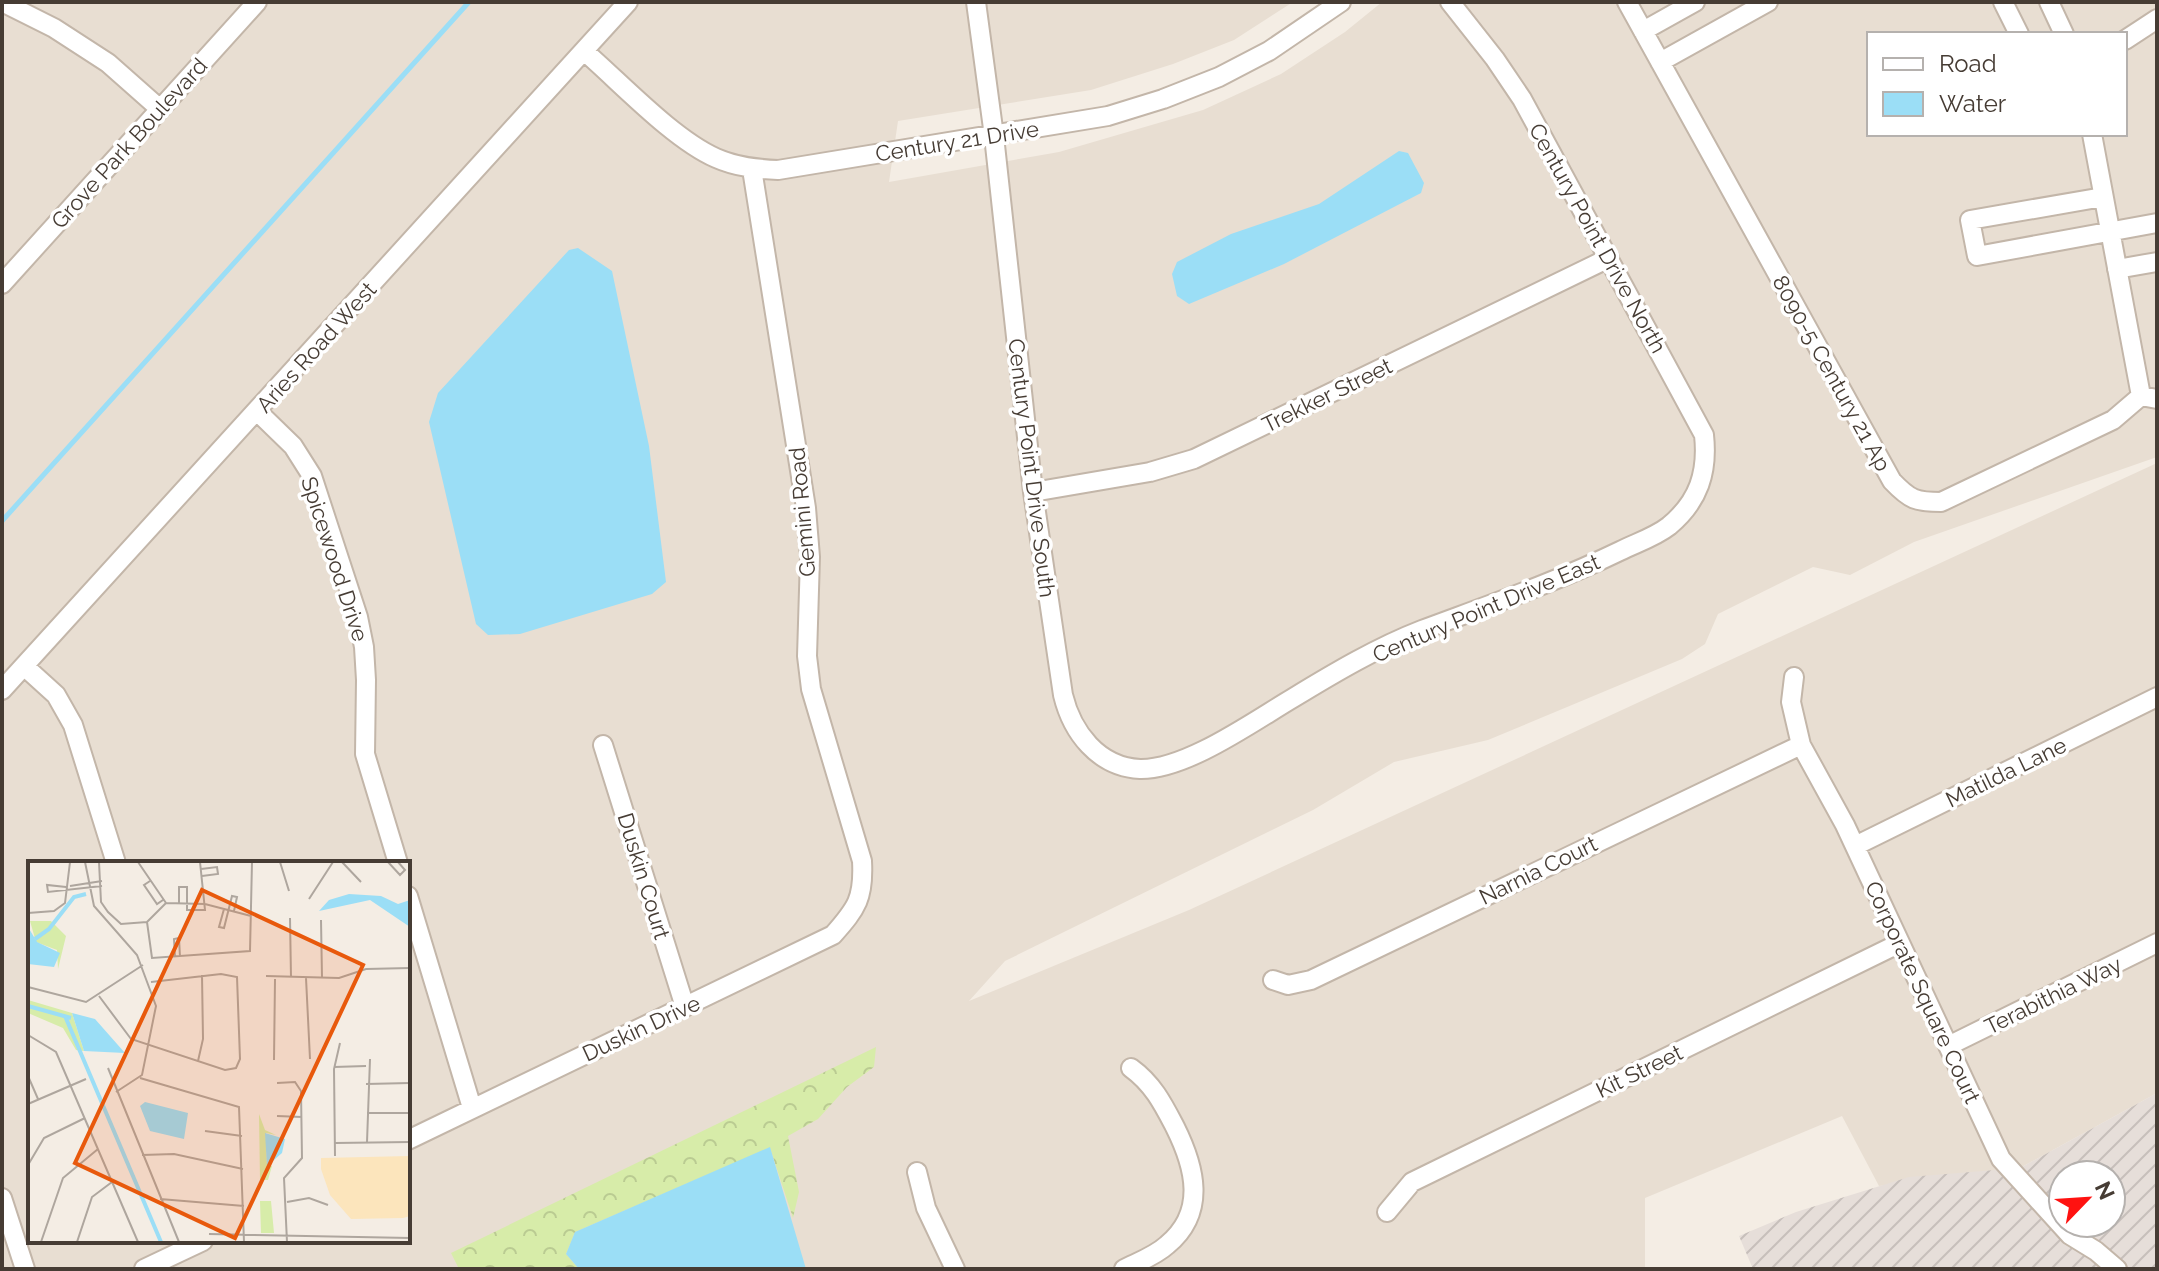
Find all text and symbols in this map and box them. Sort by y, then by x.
legend [1867,32,2127,136]
text: Road [1939,49,1997,78]
street label: Grove Park Boulevard [46,53,212,233]
text: Water [1939,89,2007,118]
street label: Century 21 Drive [874,115,1041,167]
street label: Century Point Drive North [1524,119,1672,357]
street label: 8090-5 Century 21 Ap [1767,271,1897,475]
street label: Aries Road West [251,276,382,418]
street label: Century Point Drive South [1003,337,1061,599]
street label: Trekker Street [1258,352,1397,438]
street label: Gemini Road [783,446,821,578]
street label: Spicewood Drive [296,473,374,645]
street label: Century Point Drive East [1368,548,1604,668]
street label: Matilda Lane [1941,732,2071,812]
street label: Duskin Court [612,810,676,943]
street label: Narnia Court [1475,830,1602,910]
inset map [28,861,410,1243]
street label: Corporate Square Court [1860,877,1986,1108]
street label: Terabithia Way [1980,951,2126,1039]
street label: Duskin Drive [578,989,704,1067]
street label: Kit Street [1592,1039,1687,1103]
north arrow [2047,1159,2127,1239]
text: N [2090,1177,2120,1204]

